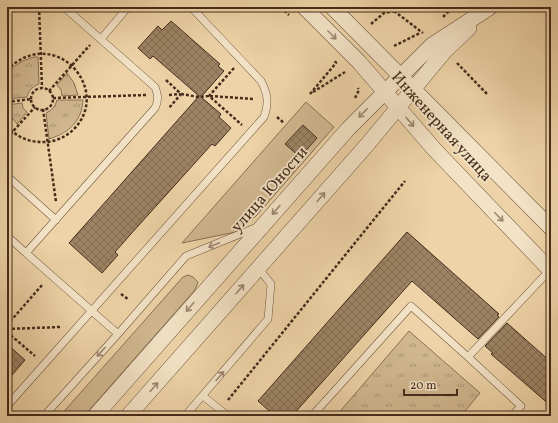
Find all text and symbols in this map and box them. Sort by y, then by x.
one-way arrow [327,30,337,40]
street label: Инженерная улица [385,67,497,187]
one-way arrow [359,108,368,118]
one-way arrow [406,116,415,127]
street label: улица Юности [227,142,314,238]
one-way arrow [317,192,326,202]
one-way arrow [272,205,281,215]
one-way arrow [494,212,503,222]
one-way arrow [208,242,220,249]
one-way arrow [235,284,244,294]
one-way arrow [186,302,195,313]
one-way arrow [97,347,106,358]
one-way arrow [215,371,224,381]
scale bar [404,371,457,397]
text: 20 m [410,378,437,394]
one-way arrow [149,381,158,392]

